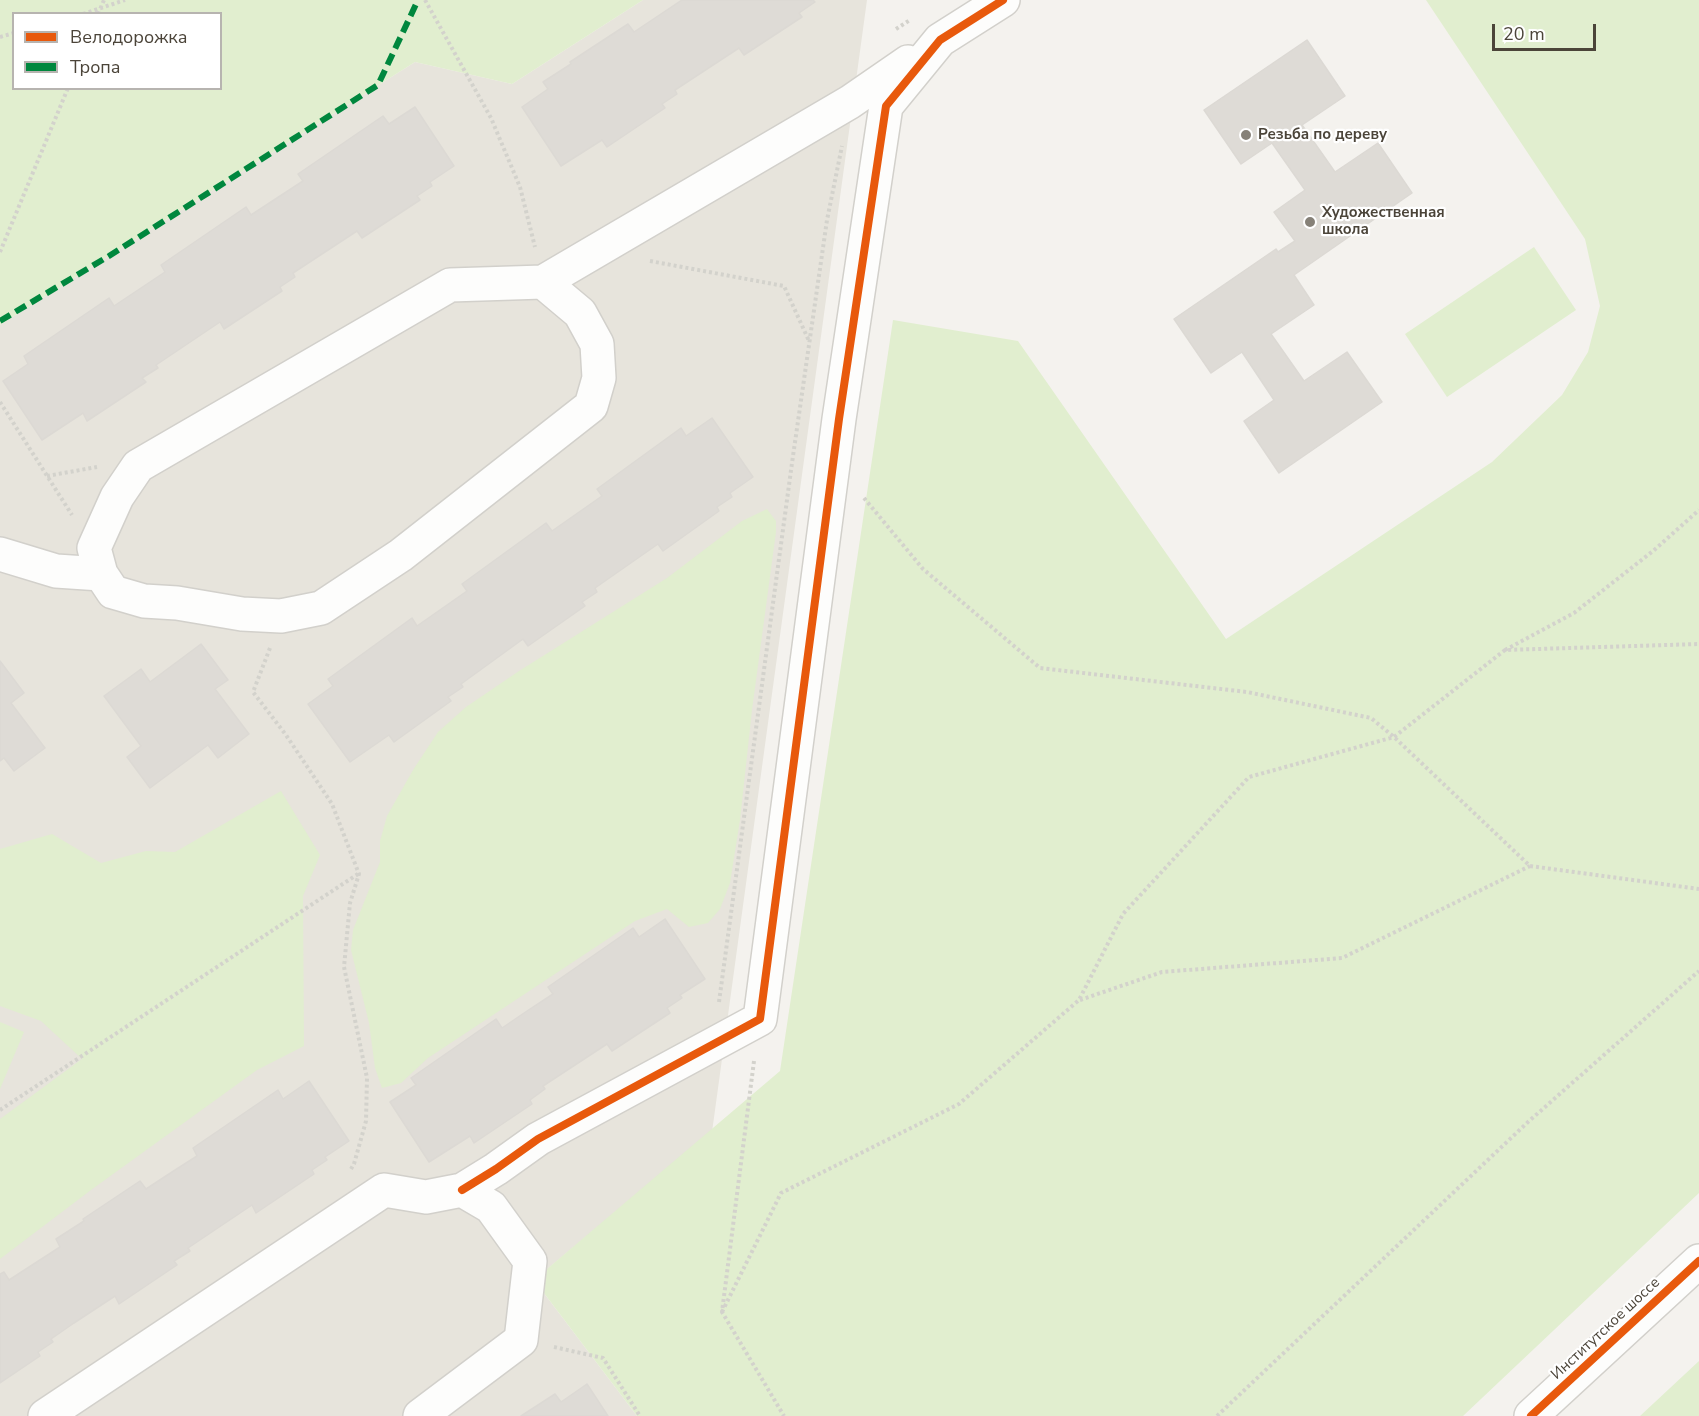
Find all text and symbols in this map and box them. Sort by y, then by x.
legend [12,12,222,90]
scale bar [1495,12,1598,50]
text: 20 m [1503,22,1545,46]
text: Велодорожка [70,25,187,49]
text: Тропа [70,55,121,79]
place label: Резьба по дереву [1258,126,1387,144]
marker: Резьба по дереву [1239,128,1253,142]
place label: Художественная школа [1322,204,1445,239]
marker: Художественная школа [1303,215,1317,229]
street label: Институтское шоссе [1548,1274,1664,1384]

